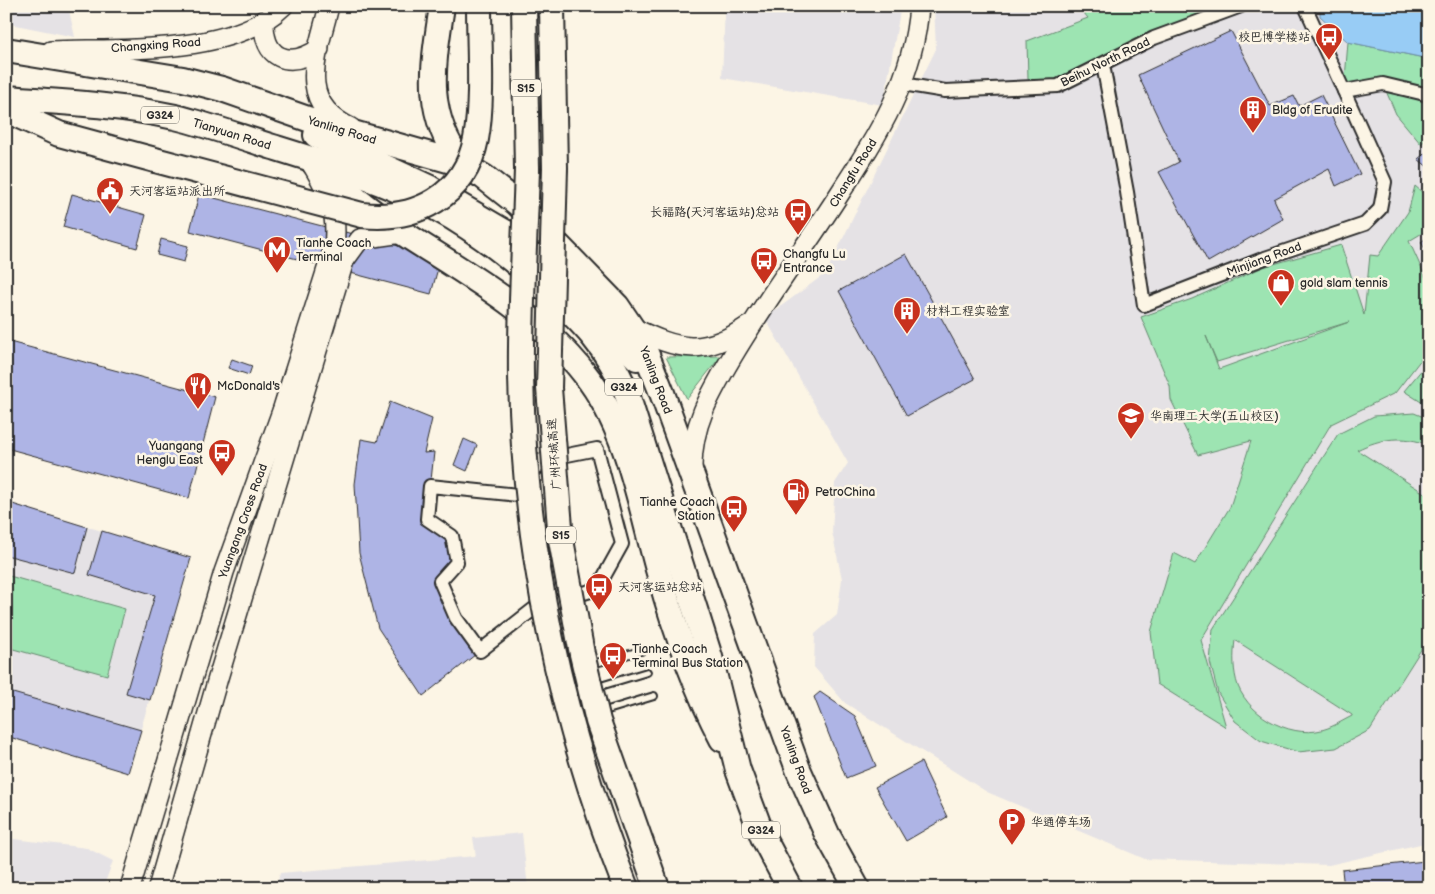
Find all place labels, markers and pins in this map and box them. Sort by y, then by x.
bus stop icon: 校巴博学楼站 [1314,22,1344,61]
place label: 校巴博学楼站 [1238,30,1310,45]
building icon: Bldg of Erudite [1238,95,1268,134]
place label: Bldg of Erudite [1272,103,1353,118]
public building icon: 天河客运站派出所 [95,176,125,215]
place label: 天河客运站派出所 [129,184,226,199]
bus stop icon: 长福路(天河客运站)总站 [783,197,813,236]
place label: 长福路(天河客运站)总站 [650,205,779,220]
metro station icon: Tianhe Coach Terminal [262,235,292,274]
place label: Tianhe Coach Terminal [296,236,372,265]
bus stop icon: Changfu Lu Entrance [749,246,779,285]
place label: Changfu Lu Entrance [783,247,846,276]
shop icon: gold slam tennis [1266,268,1296,307]
place label: gold slam tennis [1300,276,1388,291]
building icon: 材料工程实验室 [892,296,922,335]
place label: 材料工程实验室 [926,304,1010,319]
restaurant icon: McDonald's [183,371,213,410]
place label: McDonald's [217,379,280,394]
school or university icon: 华南理工大学(五山校区) [1116,401,1146,440]
place label: 华南理工大学(五山校区) [1150,409,1279,424]
bus stop icon: Yuangang Henglu East [207,438,237,477]
place label: Yuangang Henglu East [136,439,203,468]
fuel station icon: PetroChina [781,477,811,516]
place label: PetroChina [815,485,876,500]
bus stop icon: Tianhe Coach Station [719,494,749,533]
place label: Tianhe Coach Station [640,495,715,524]
bus stop icon: 天河客运站总站 [584,572,614,611]
place label: 天河客运站总站 [618,580,702,595]
bus stop icon: Tianhe Coach Terminal Bus Station [598,641,628,680]
place label: Tianhe Coach Terminal Bus Station [632,642,743,671]
parking icon: 华通停车场 [997,807,1027,846]
place label: 华通停车场 [1031,815,1091,830]

